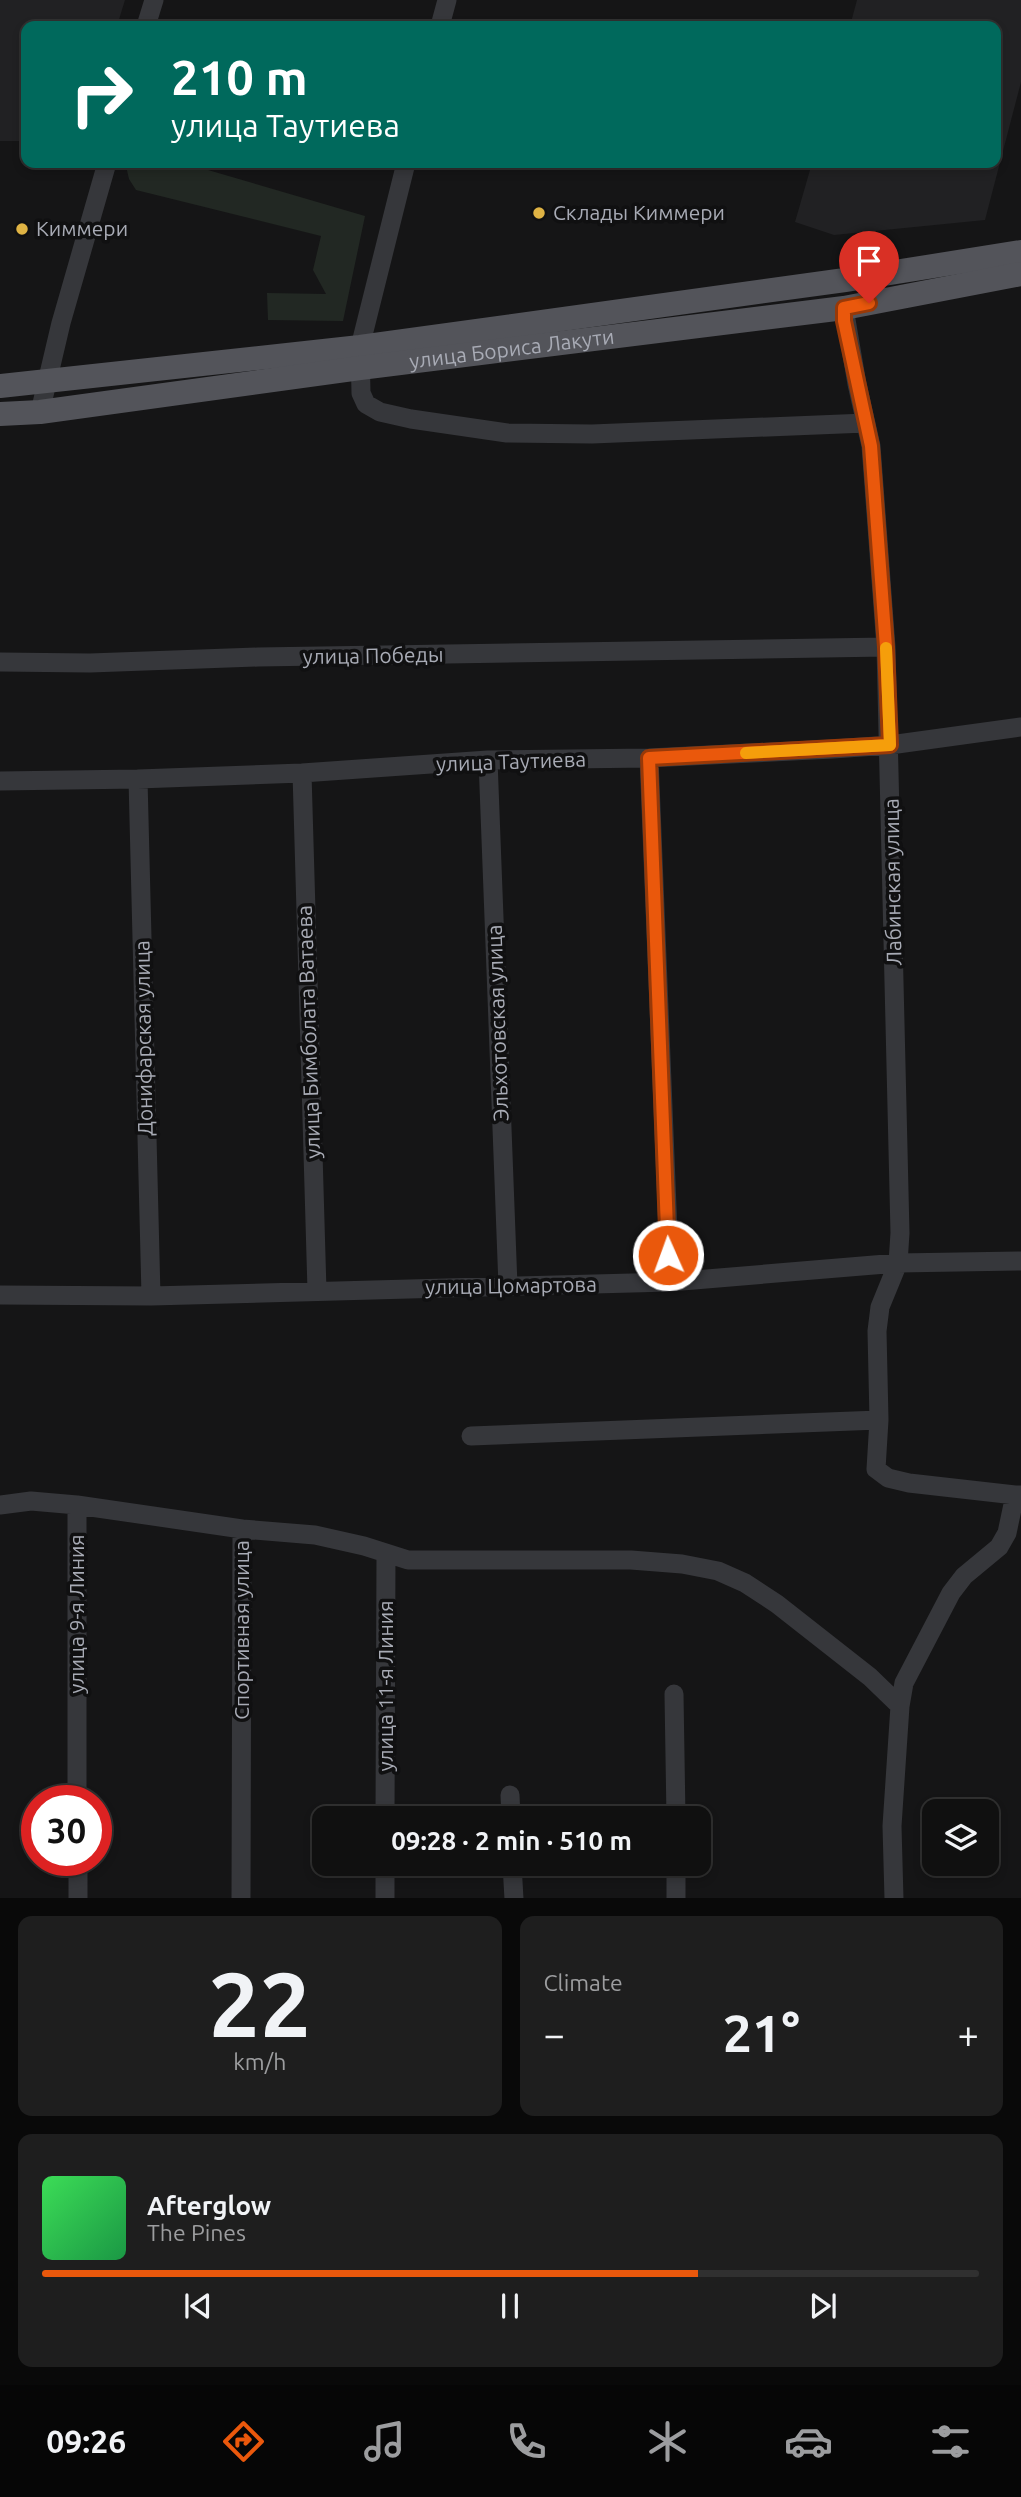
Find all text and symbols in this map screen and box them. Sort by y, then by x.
icon: right [56,49,147,140]
text: 210 m [171,49,308,104]
text: улица Таутиева [171,107,400,143]
place label: Склады Киммери [553,200,725,224]
marker: Склады Киммери [531,205,547,221]
place label: Киммери [36,216,128,240]
marker: Киммери [14,221,30,237]
pin [839,231,899,303]
icon: arrive [850,242,888,280]
street label: улица Бориса Лакути [408,324,615,373]
street label: улица Победы [302,642,444,668]
street label: улица Таутиева [435,746,586,776]
street label: Лабинская улица [879,798,905,966]
street label: улица Бимболата Ватаева [292,905,324,1159]
street label: Эльхотовская улица [482,924,512,1122]
street label: Донифарская улица [129,940,157,1136]
position arrow [631,1218,705,1292]
street label: улица Цомартова [425,1272,597,1298]
street label: улица 9-я Линия [64,1534,88,1694]
street label: Спортивная улица [229,1540,253,1720]
street label: улица 11-я Линия [373,1600,397,1772]
speed limit sign: 30 [21,1785,112,1876]
map controls [922,1799,999,1876]
button: layers [922,1799,999,1876]
text: 09:28 · 2 min · 510 m [391,1826,632,1855]
text: 22 [208,1952,311,2054]
text: Climate [544,1970,623,1995]
text: 21° [723,2004,800,2062]
text: − [544,2013,565,2055]
text: + [958,2013,979,2055]
text: km/h [233,2049,286,2074]
text: Afterglow [147,2191,271,2220]
text: The Pines [147,2220,246,2245]
icon: previous [179,2287,217,2325]
icon: pause [491,2287,529,2325]
icon: next [804,2287,842,2325]
icon: directions [219,2417,268,2466]
icon: music [360,2417,409,2466]
icon: phone [502,2417,551,2466]
icon: climate [643,2417,692,2466]
icon: car [784,2417,833,2466]
icon: filters [926,2417,975,2466]
text: 09:26 [46,2423,126,2459]

